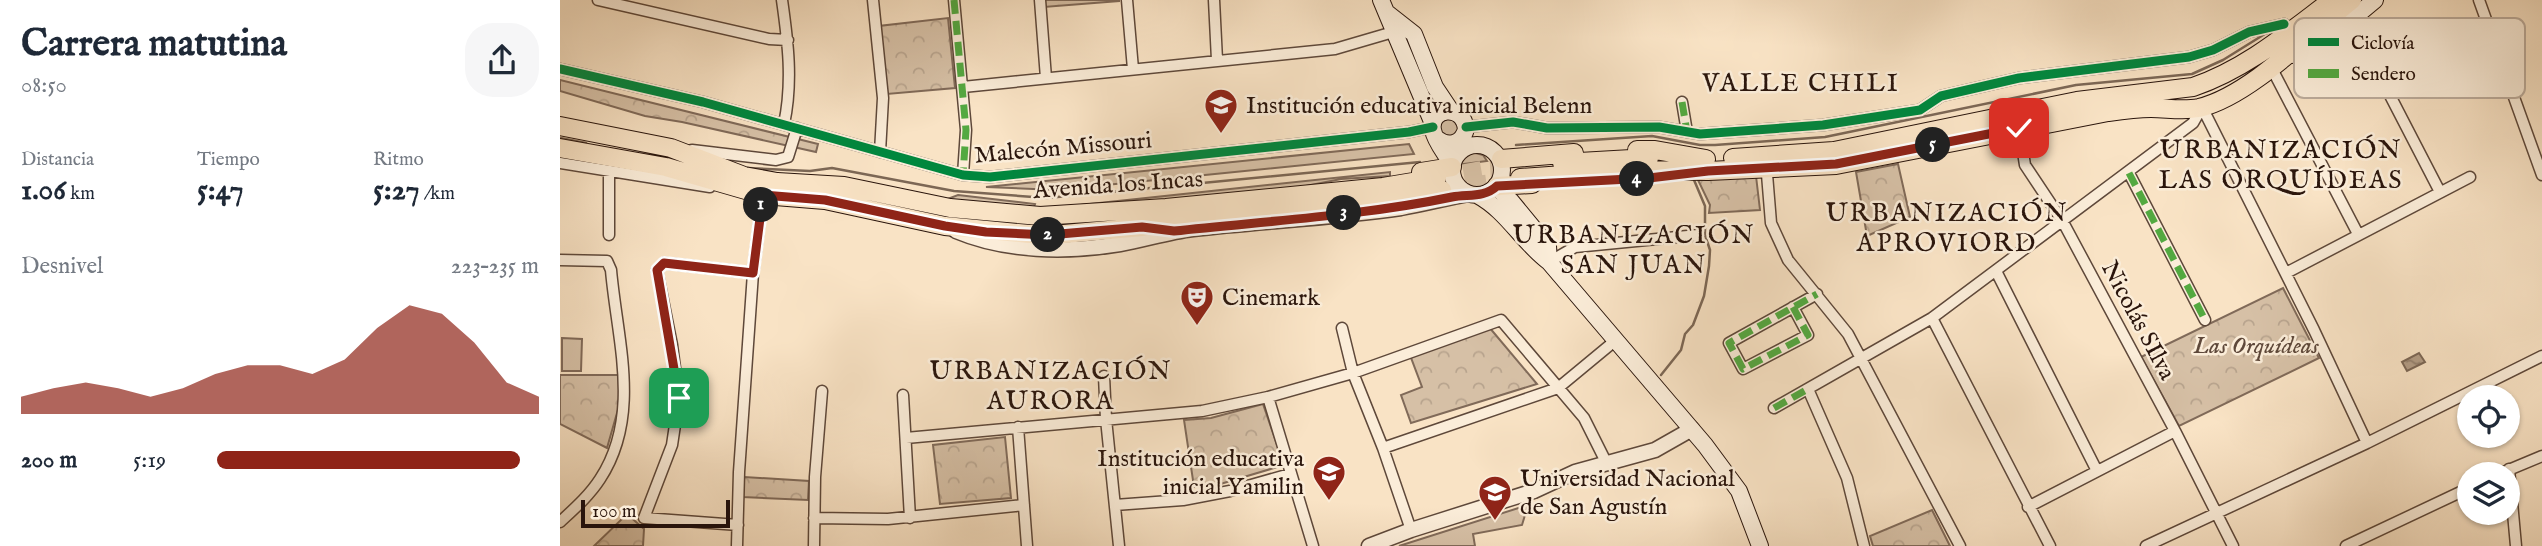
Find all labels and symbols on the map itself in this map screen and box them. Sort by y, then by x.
legend [2294,18,2525,98]
text: Ciclovía [2351,32,2415,56]
text: Sendero [2351,63,2416,87]
district label: VALLE CHILI [1701,67,1900,100]
school or university icon: Institución educativa inicial Belenn [1202,86,1240,135]
place label: Institución educativa inicial Belenn [1246,91,1593,122]
pin [1989,98,2049,158]
street label: Malecón Missouri [973,125,1153,172]
pin: 5 [1916,128,1950,162]
district label: URBANIZACIÓN LAS ORQUÍDEAS [2158,134,2404,197]
pin: 4 [1620,162,1654,196]
street label: Avenida los Incas [1031,164,1204,207]
pin: 1 [744,188,778,222]
pin: 3 [1326,196,1362,230]
district label: URBANIZACIÓN APROVIORD [1826,197,2068,260]
pin: 2 [1030,218,1065,252]
district label: URBANIZACIÓN SAN JUAN [1513,219,1755,282]
street label: Nicolás SIlva [2093,256,2182,386]
theatre icon: Cinemark [1178,278,1216,327]
place label: Cinemark [1222,283,1320,314]
park label: Las Orquídeas [2192,331,2320,362]
district label: URBANIZACIÓN AURORA [930,355,1172,418]
pin [649,368,709,428]
place label: Institución educativa inicial Yamilin [1097,444,1305,503]
school or university icon: Institución educativa inicial Yamilin [1310,453,1348,502]
place label: Universidad Nacional de San Agustín [1520,464,1735,523]
school or university icon: Universidad Nacional de San Agustín [1476,473,1514,522]
scale bar [581,497,730,529]

